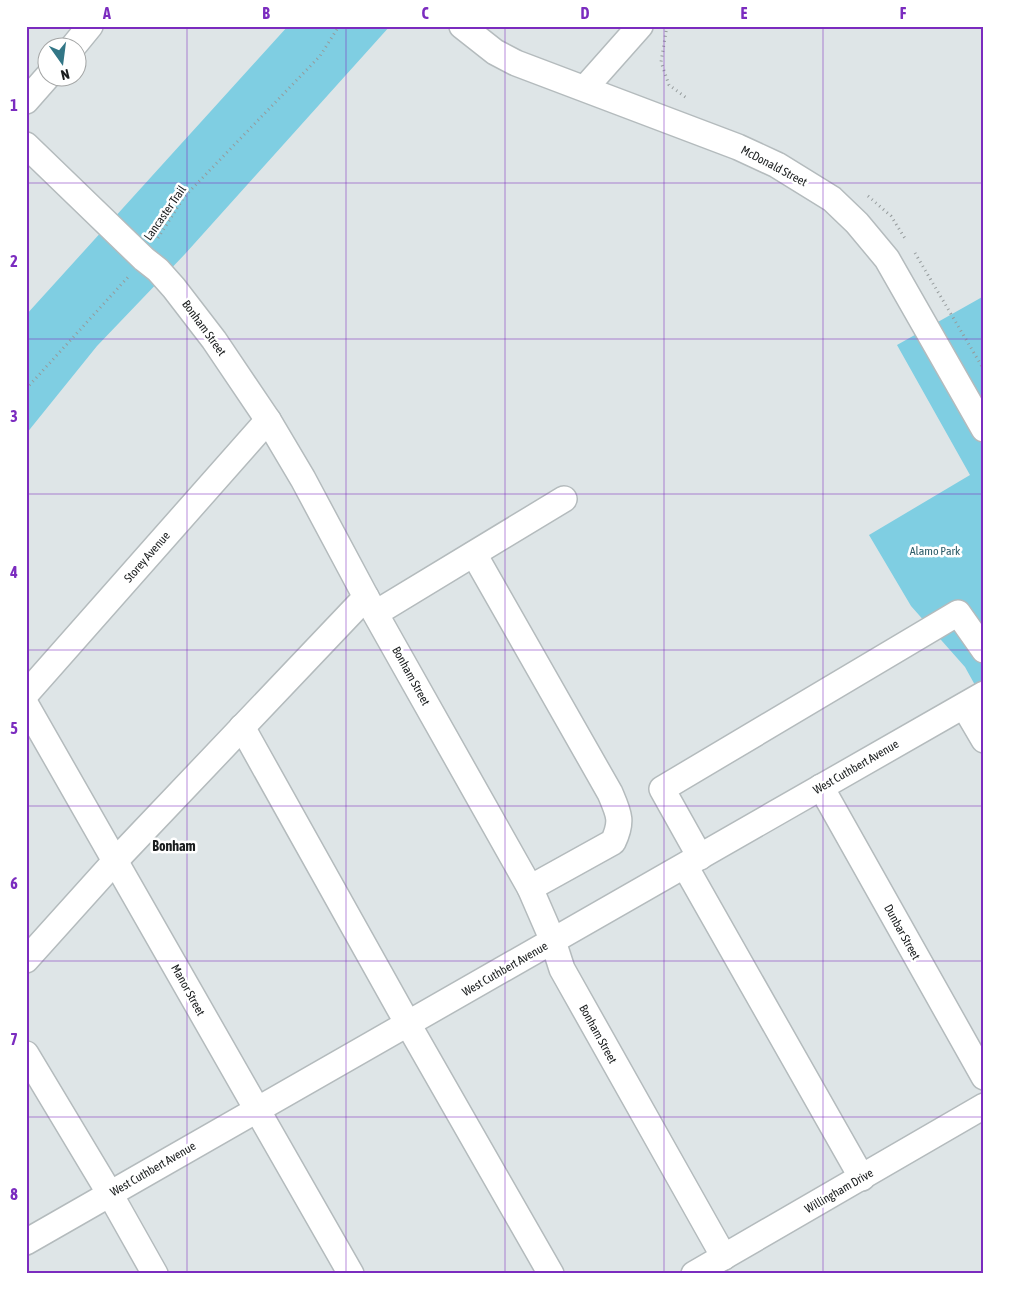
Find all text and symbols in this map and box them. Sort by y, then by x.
text: A [102,4,111,22]
text: B [262,4,270,22]
text: C [421,4,429,22]
text: D [581,4,590,22]
text: E [741,4,748,22]
text: F [900,4,907,22]
north arrow [38,38,88,88]
text: N [59,66,71,83]
text: 1 [10,96,18,114]
street label: McDonald Street [738,143,810,190]
street label: Lancaster Trail [141,182,189,243]
text: 2 [10,252,18,270]
street label: Bonham Street [179,298,229,359]
text: 3 [10,407,18,425]
street label: Storey Avenue [121,529,173,585]
park label: Alamo Park [910,544,961,558]
text: 4 [9,563,18,581]
street label: Bonham Street [389,644,433,708]
text: 5 [10,719,18,737]
street label: West Cuthbert Avenue [811,737,901,797]
district label: Bonham [152,838,196,854]
text: 6 [10,874,18,892]
street label: Dunbar Street [881,902,923,963]
street label: West Cuthbert Avenue [460,939,550,999]
street label: Manor Street [168,962,208,1019]
street label: Bonham Street [576,1002,620,1066]
text: 7 [10,1030,18,1048]
street label: West Cuthbert Avenue [108,1139,198,1199]
street label: Willingham Drive [802,1166,876,1216]
text: 8 [10,1185,18,1203]

